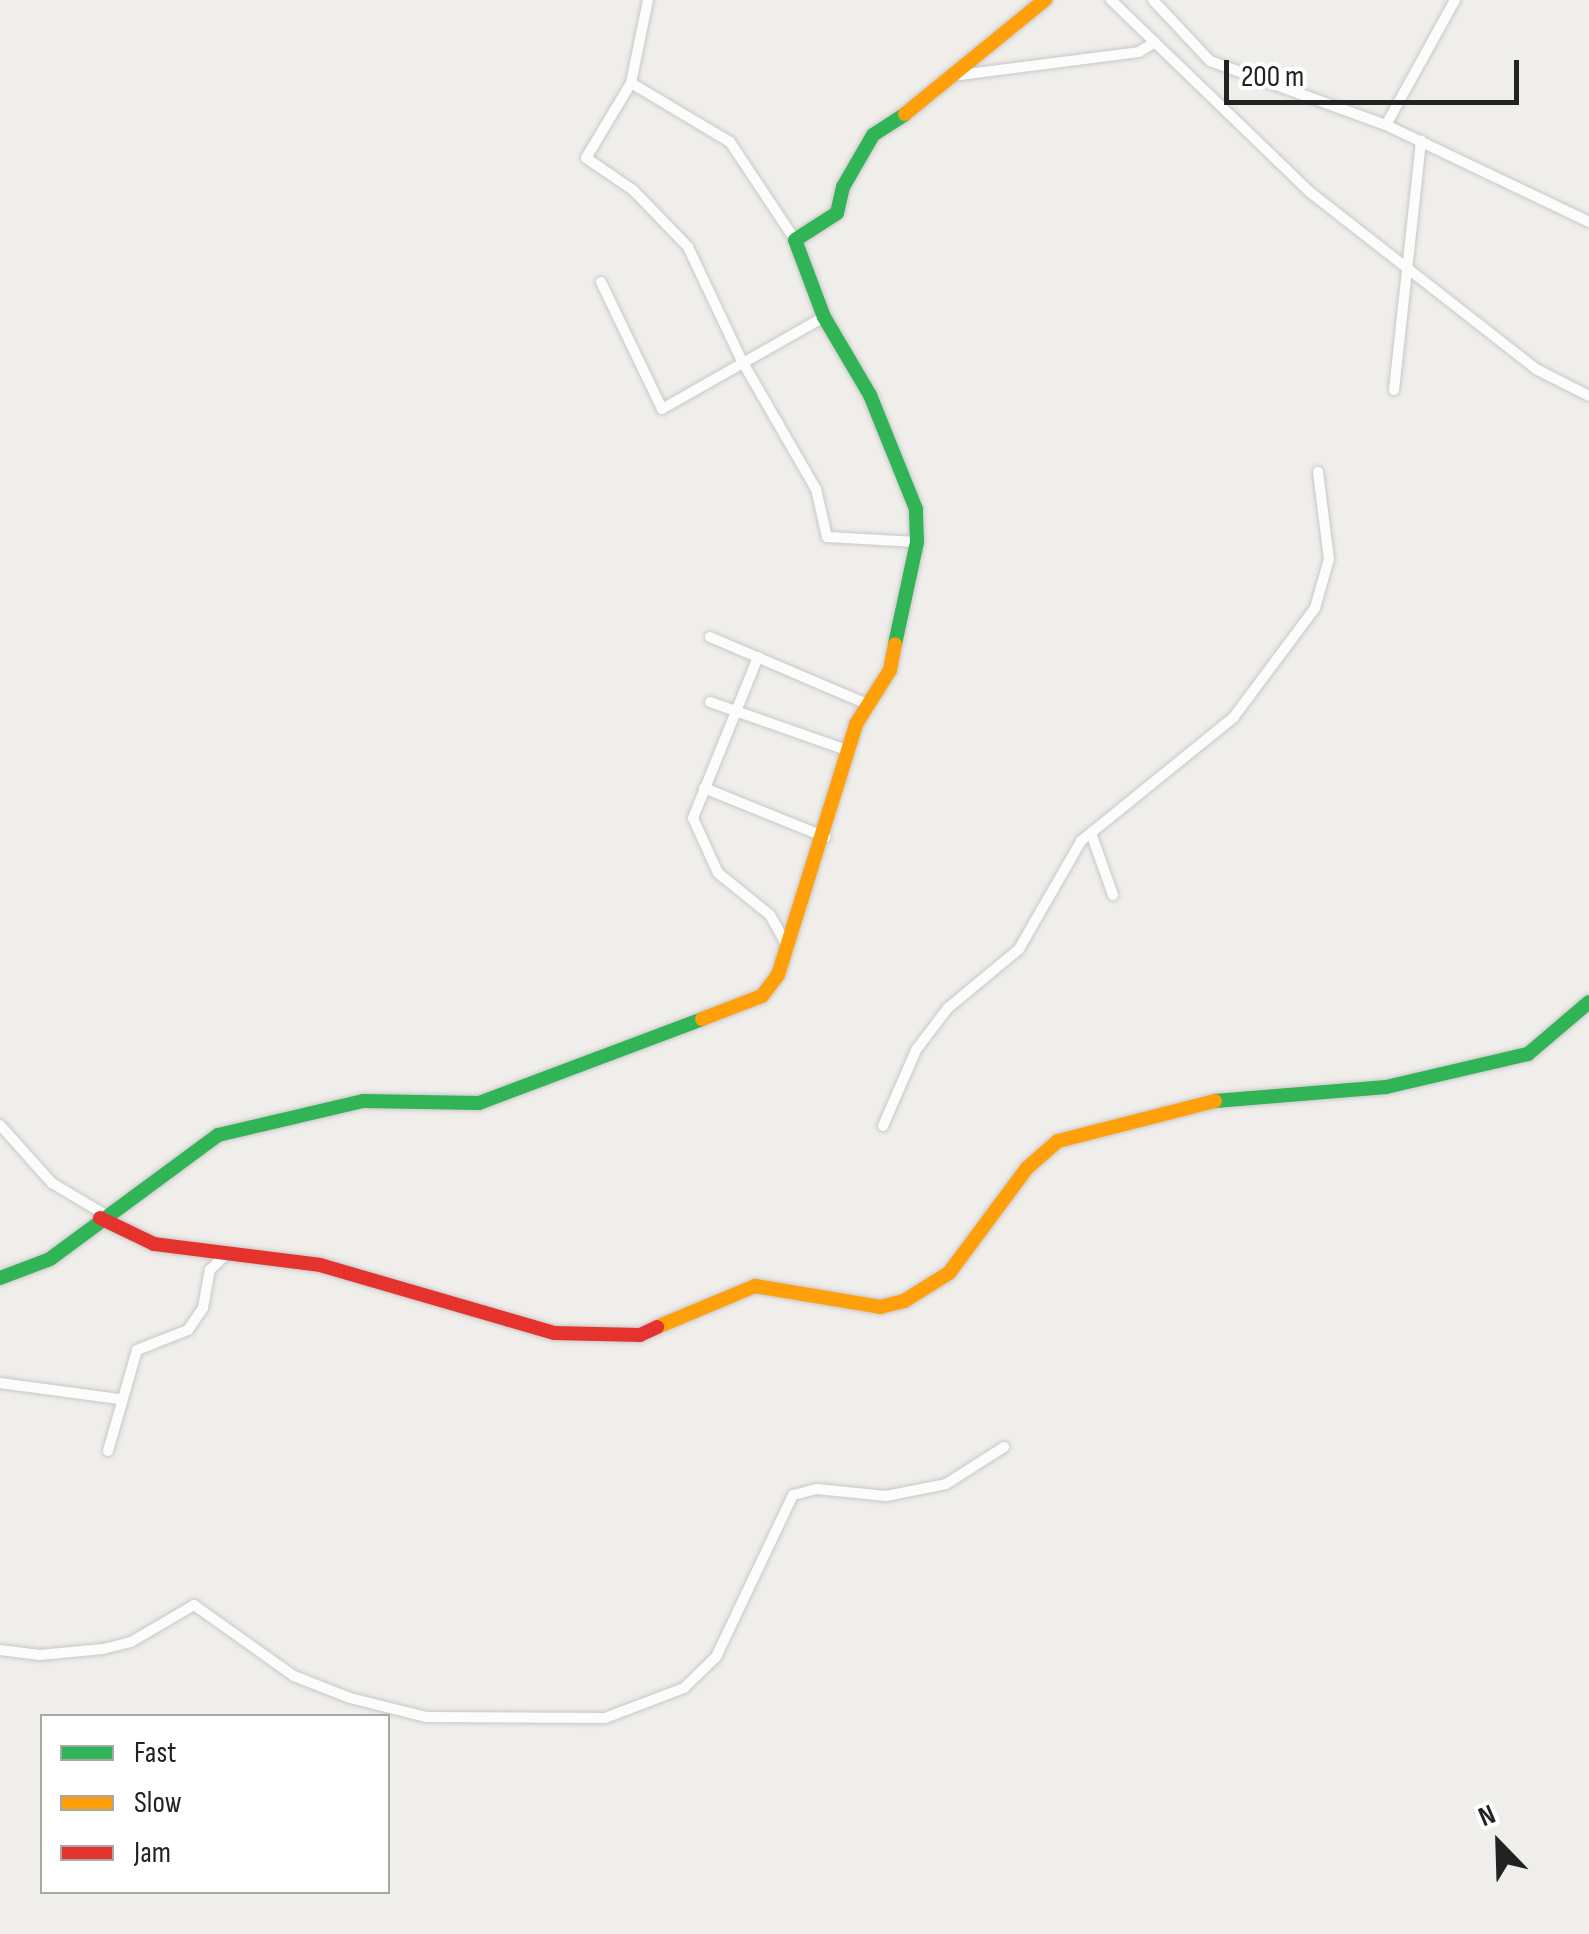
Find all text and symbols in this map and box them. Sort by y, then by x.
scale bar [1229,40,1524,102]
text: 200 m [1241,59,1304,95]
legend [40,1714,390,1894]
text: Fast [134,1735,176,1771]
text: Slow [134,1785,182,1821]
north arrow [1449,1794,1549,1894]
text: N [1474,1798,1500,1834]
text: Jam [134,1835,171,1871]

